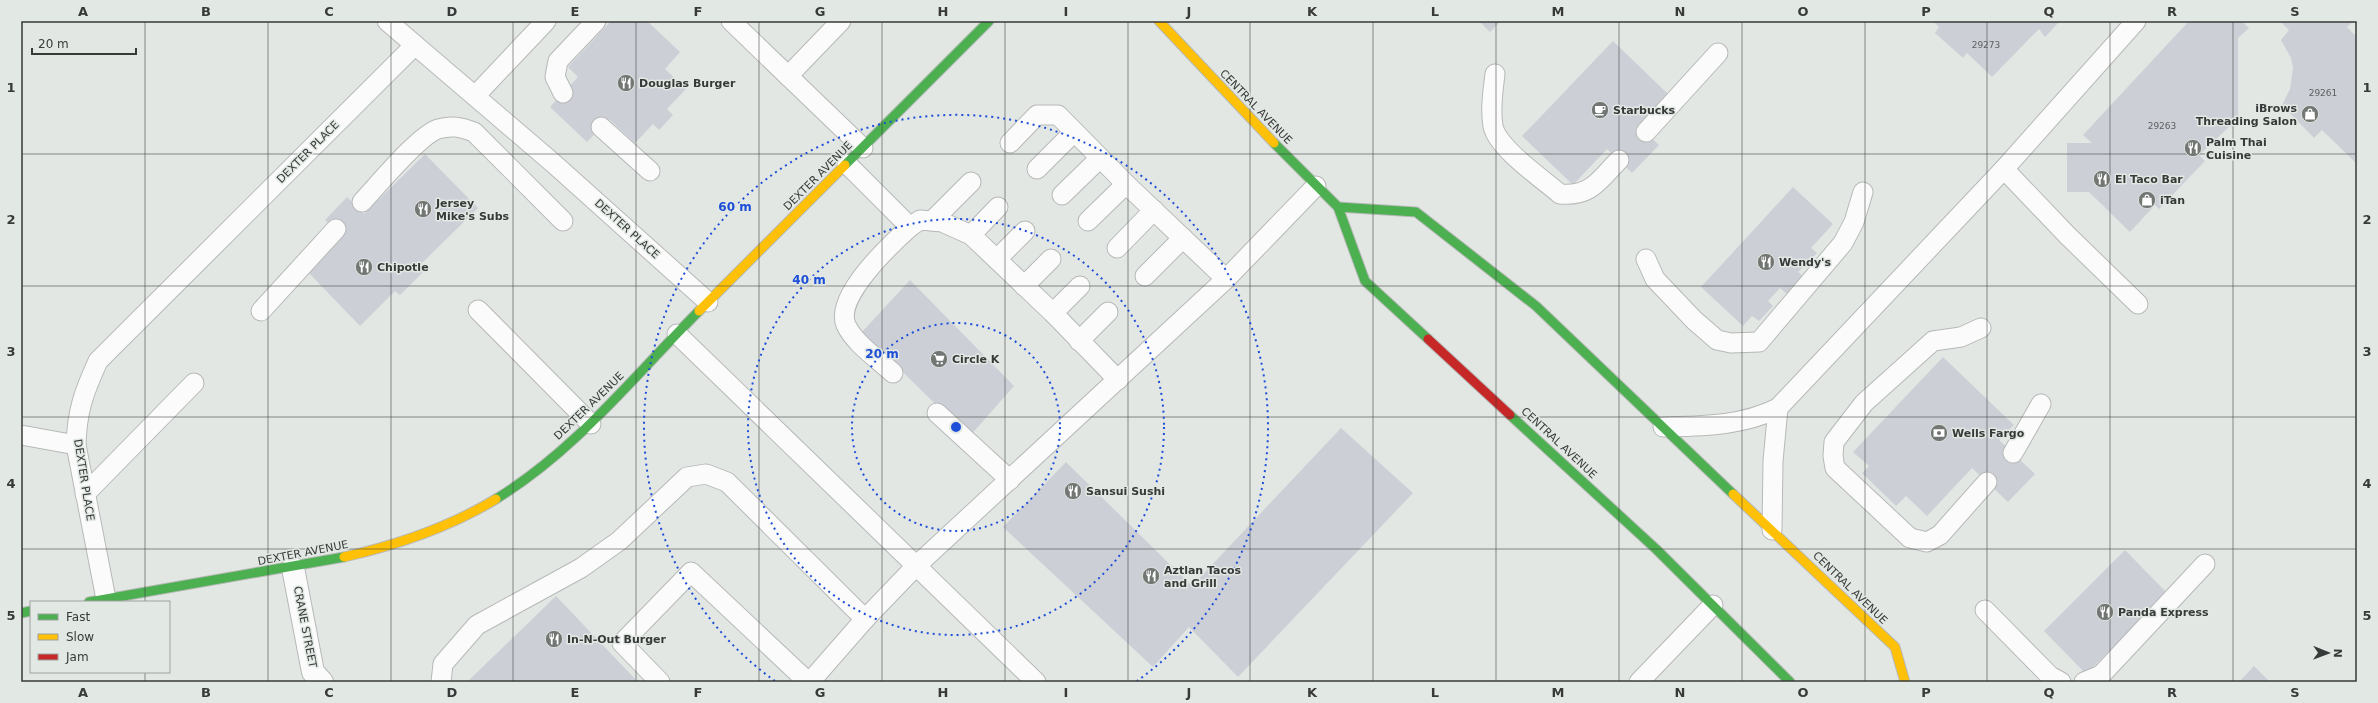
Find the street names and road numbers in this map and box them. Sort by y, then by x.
street label: CENTRAL AVENUE [1217,67,1295,147]
street label: DEXTER PLACE [274,118,342,186]
street label: DEXTER AVENUE [781,139,855,213]
street label: DEXTER PLACE [592,197,662,261]
street label: DEXTER AVENUE [551,369,627,443]
street label: CENTRAL AVENUE [1519,405,1599,481]
street label: DEXTER PLACE [71,438,97,522]
street label: DEXTER AVENUE [257,538,349,568]
street label: CENTRAL AVENUE [1810,549,1890,627]
street label: CRANE STREET [291,585,319,669]

